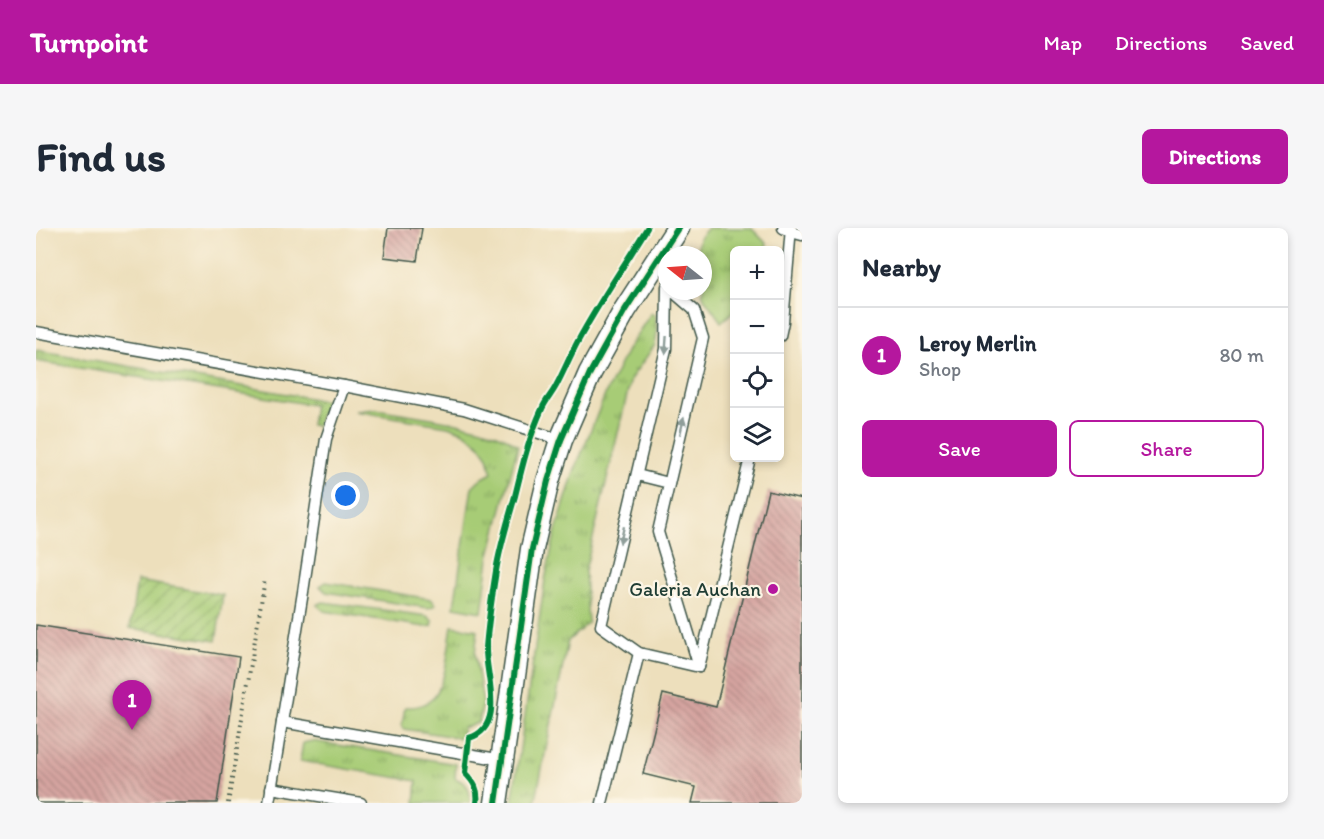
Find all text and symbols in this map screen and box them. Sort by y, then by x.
text: Turnpoint [30,25,148,59]
text: Map [1044,30,1082,55]
text: Directions [1115,30,1207,55]
text: Saved [1240,30,1294,55]
button: Directions [1142,129,1288,184]
text: Find us [36,131,166,182]
north arrow [658,246,712,300]
map controls [730,246,784,462]
button: + [730,246,784,300]
text: Nearby [862,251,941,283]
button: − [730,300,784,354]
text: Leroy Merlin [919,330,1036,357]
one-way arrow [661,335,670,354]
text: 1 [877,343,886,367]
text: 80 m [1219,343,1264,367]
button: locate [730,354,784,408]
text: Shop [919,357,961,381]
button: layers [730,408,784,462]
one-way arrow [678,416,688,435]
button: Save [862,420,1057,477]
button: Share [1069,420,1264,477]
your location [331,481,360,510]
one-way arrow [617,525,627,544]
place label: Galeria Auchan [629,577,761,601]
marker: Galeria Auchan [766,582,780,596]
pin: 1 [112,680,152,730]

